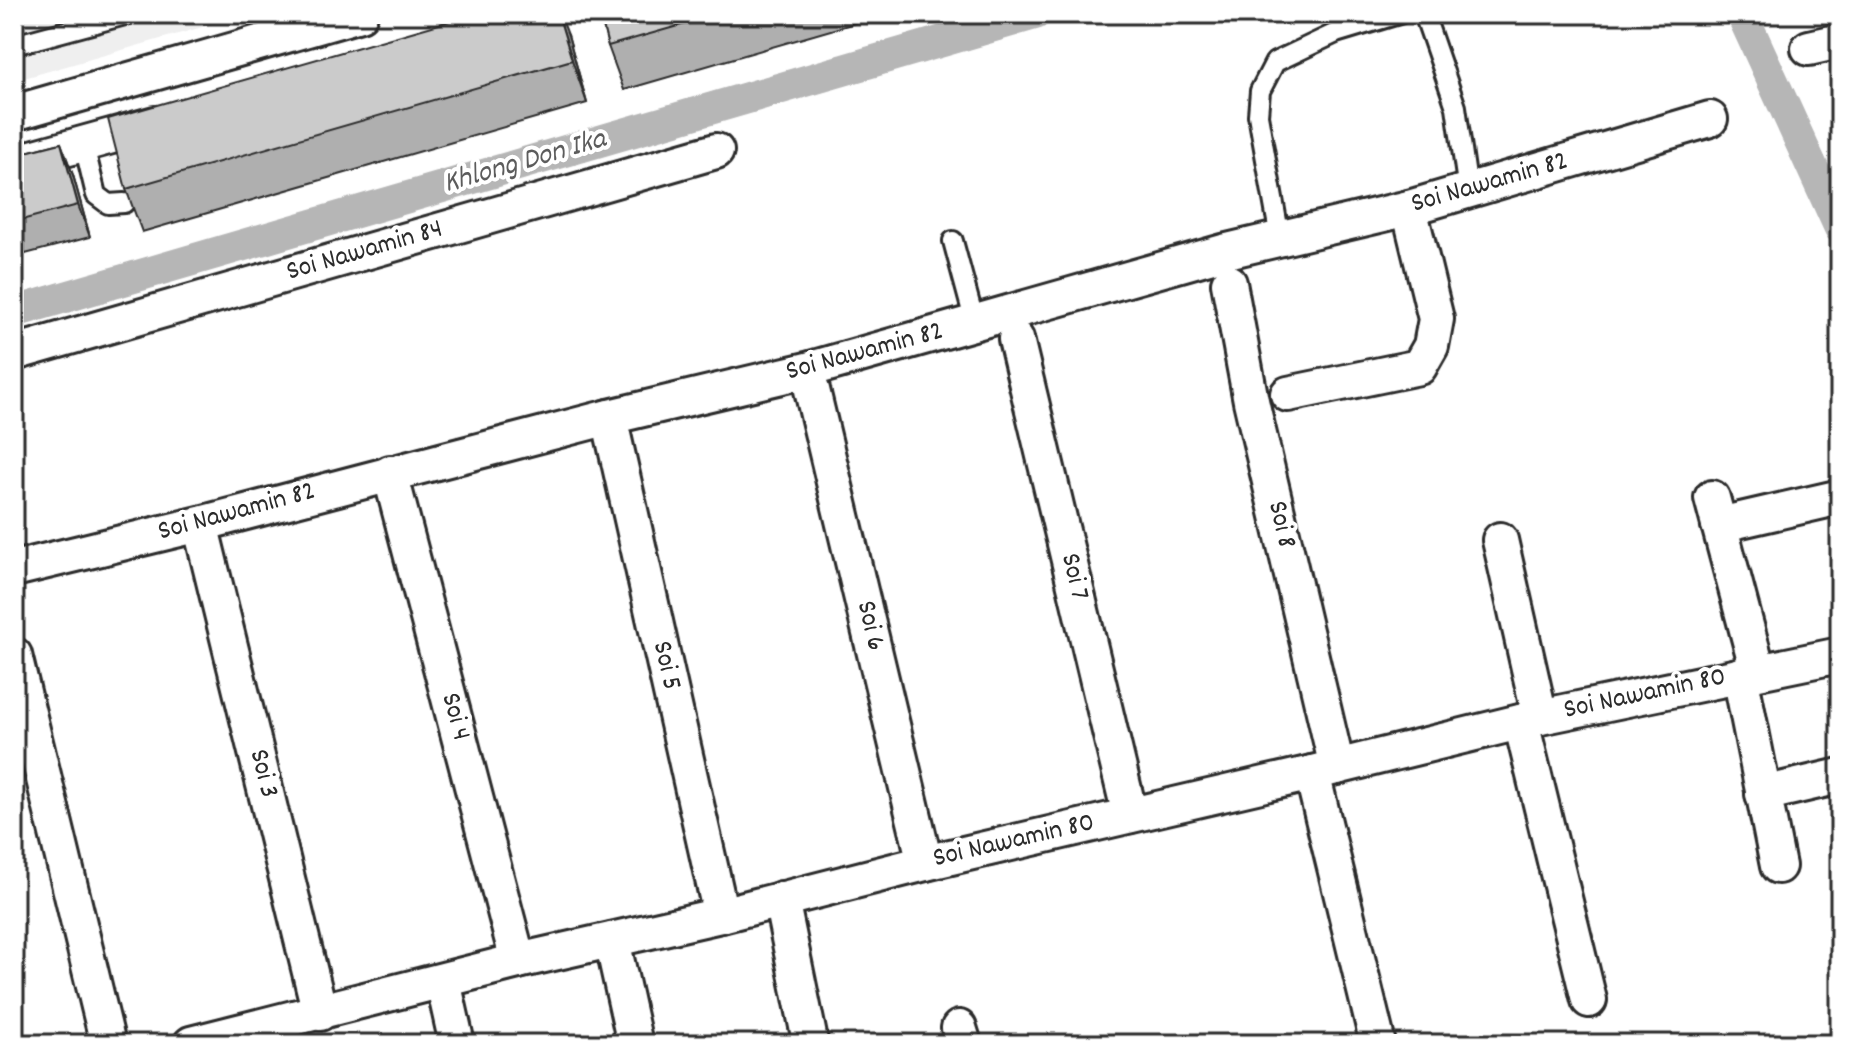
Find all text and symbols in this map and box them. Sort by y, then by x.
water label: Khlong Don Ika [439,119,613,207]
street label: Soi Nawamin 82 [1407,142,1573,226]
street label: Soi Nawamin 84 [282,211,448,293]
street label: Soi Nawamin 82 [782,313,948,393]
street label: Soi Nawamin 82 [154,473,320,553]
street label: Soi 8 [1255,497,1305,553]
street label: Soi 7 [1048,550,1098,604]
street label: Soi 6 [844,597,894,655]
street label: Soi 5 [640,637,690,695]
street label: Soi Nawamin 80 [1560,658,1730,732]
street label: Soi 4 [428,689,480,745]
street label: Soi 3 [237,745,287,803]
street label: Soi Nawamin 80 [929,804,1099,880]

